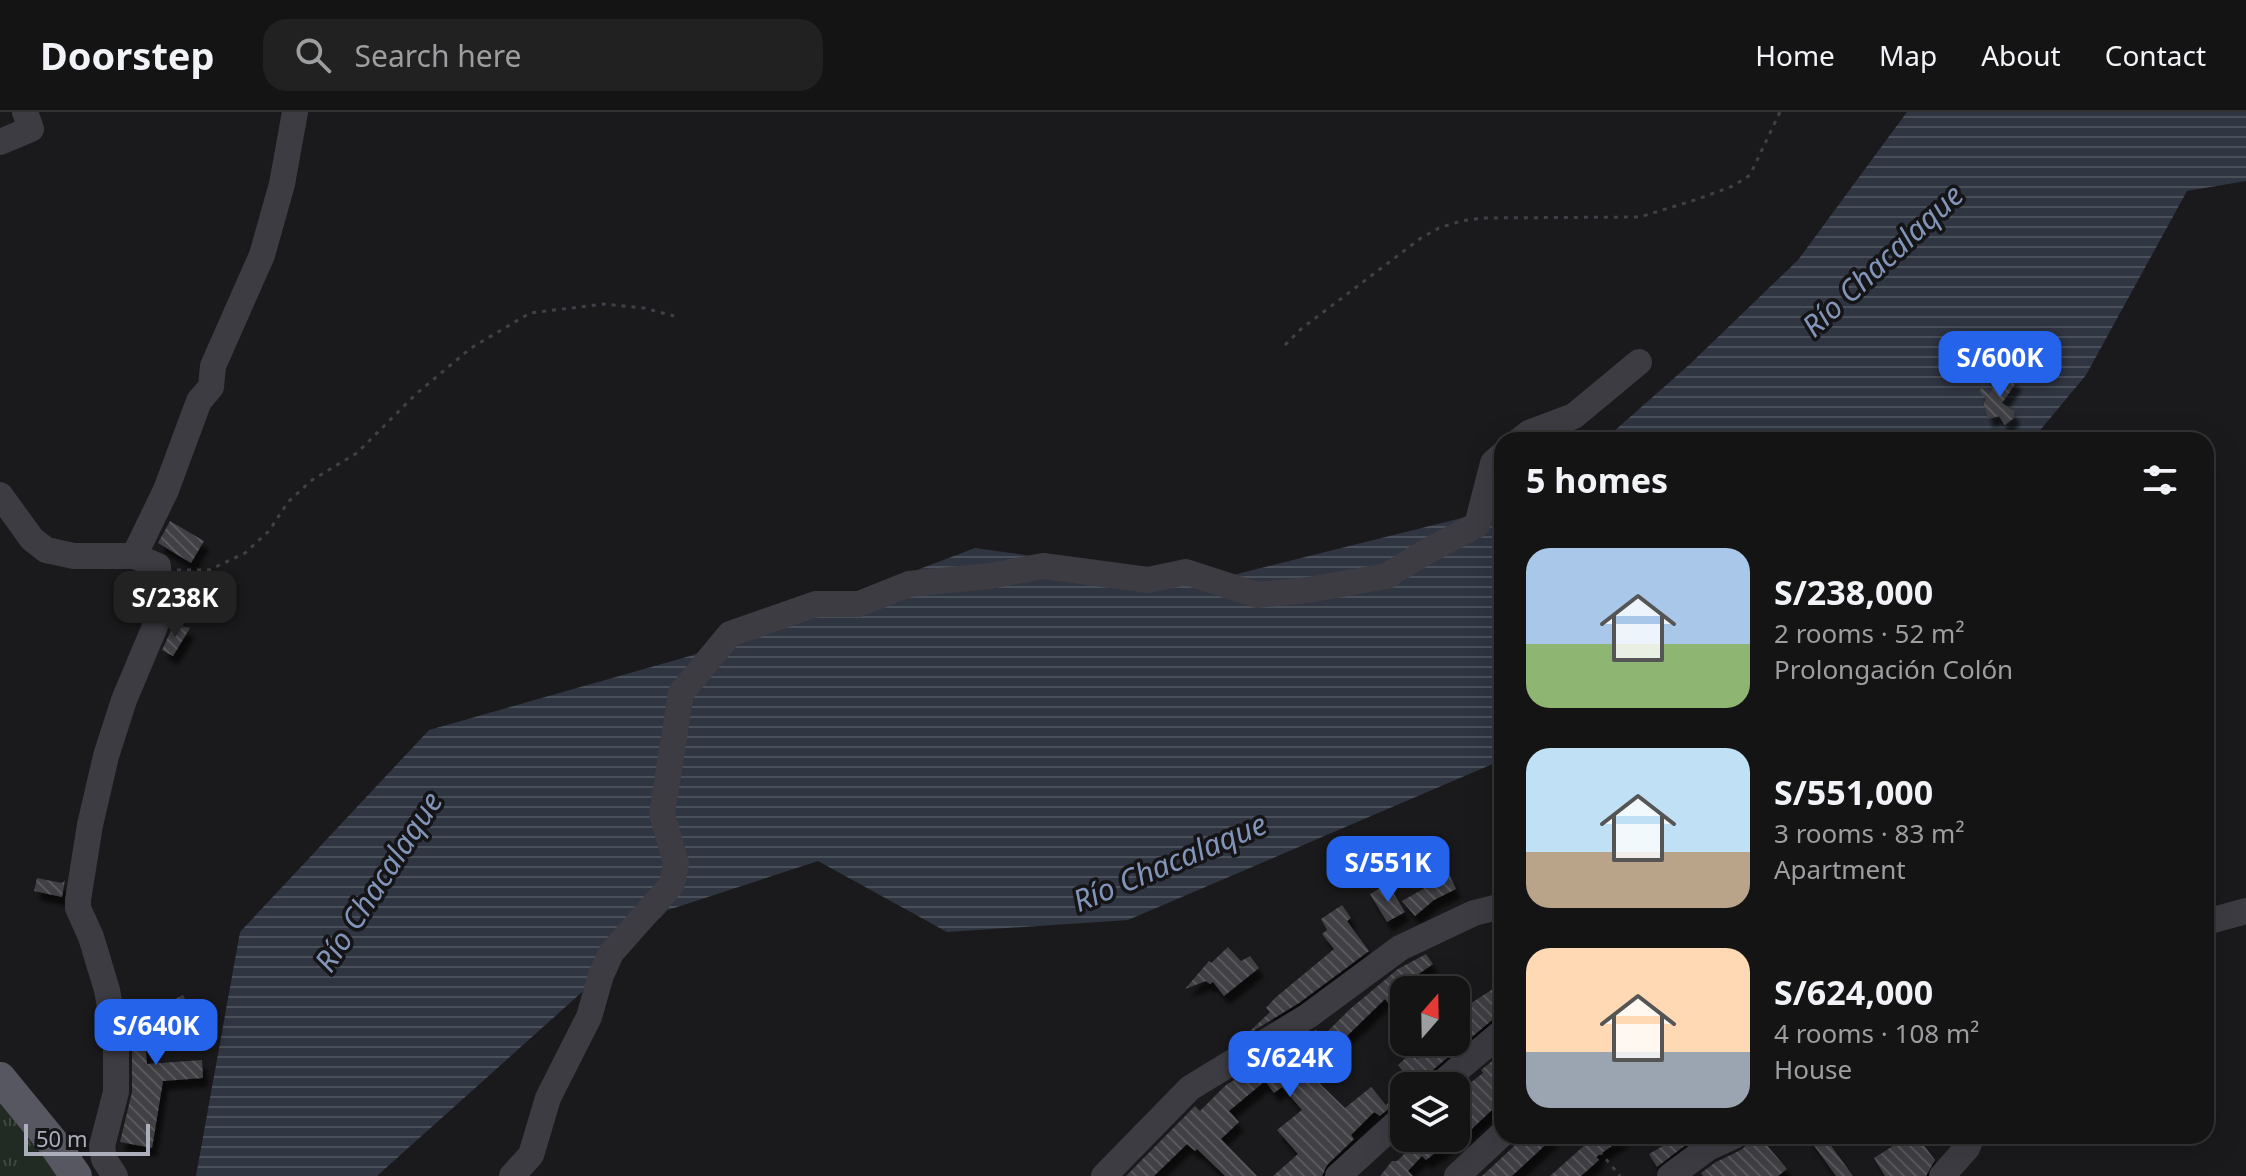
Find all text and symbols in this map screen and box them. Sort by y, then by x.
search box [263,19,823,91]
text: Doorstep [40,29,215,81]
icon: search [291,33,335,77]
text: Search here [355,35,522,76]
text: Home [1755,36,1835,74]
text: Map [1879,36,1937,74]
text: About [1981,36,2061,74]
text: Contact [2105,36,2206,74]
water label: Río Chacalaque [1792,174,1972,345]
pin: S/600K [1935,331,2065,399]
text: S/600K [1957,339,2044,375]
text: 5 homes [1526,457,1668,503]
icon: filters [2138,458,2182,502]
text: S/238,000 [1774,569,1933,615]
pin: S/238K [110,571,240,639]
text: S/238K [132,579,219,615]
icon: home [1590,580,1686,676]
text: 2 rooms · 52 m² [1774,615,1964,651]
text: Prolongación Colón [1774,651,2013,687]
text: S/551,000 [1774,769,1933,815]
icon: home [1590,780,1686,876]
water label: Río Chacalaque [304,783,451,979]
water label: Río Chacalaque [1066,802,1273,921]
text: 3 rooms · 83 m² [1774,815,1964,851]
pin: S/551K [1323,836,1453,904]
text: S/551K [1345,844,1432,880]
text: Apartment [1774,851,1906,887]
text: S/624,000 [1774,969,1933,1015]
north arrow [1390,976,1470,1056]
map controls [1390,976,1470,1152]
icon: home [1590,980,1686,1076]
pin: S/640K [91,999,221,1067]
text: S/640K [113,1007,200,1043]
text: 4 rooms · 108 m² [1774,1015,1979,1051]
pin: S/624K [1225,1031,1355,1099]
text: S/624K [1247,1039,1334,1075]
text: House [1774,1051,1852,1087]
button: layers [1390,1072,1470,1152]
scale bar [24,1120,150,1156]
text: 50 m [36,1123,87,1153]

